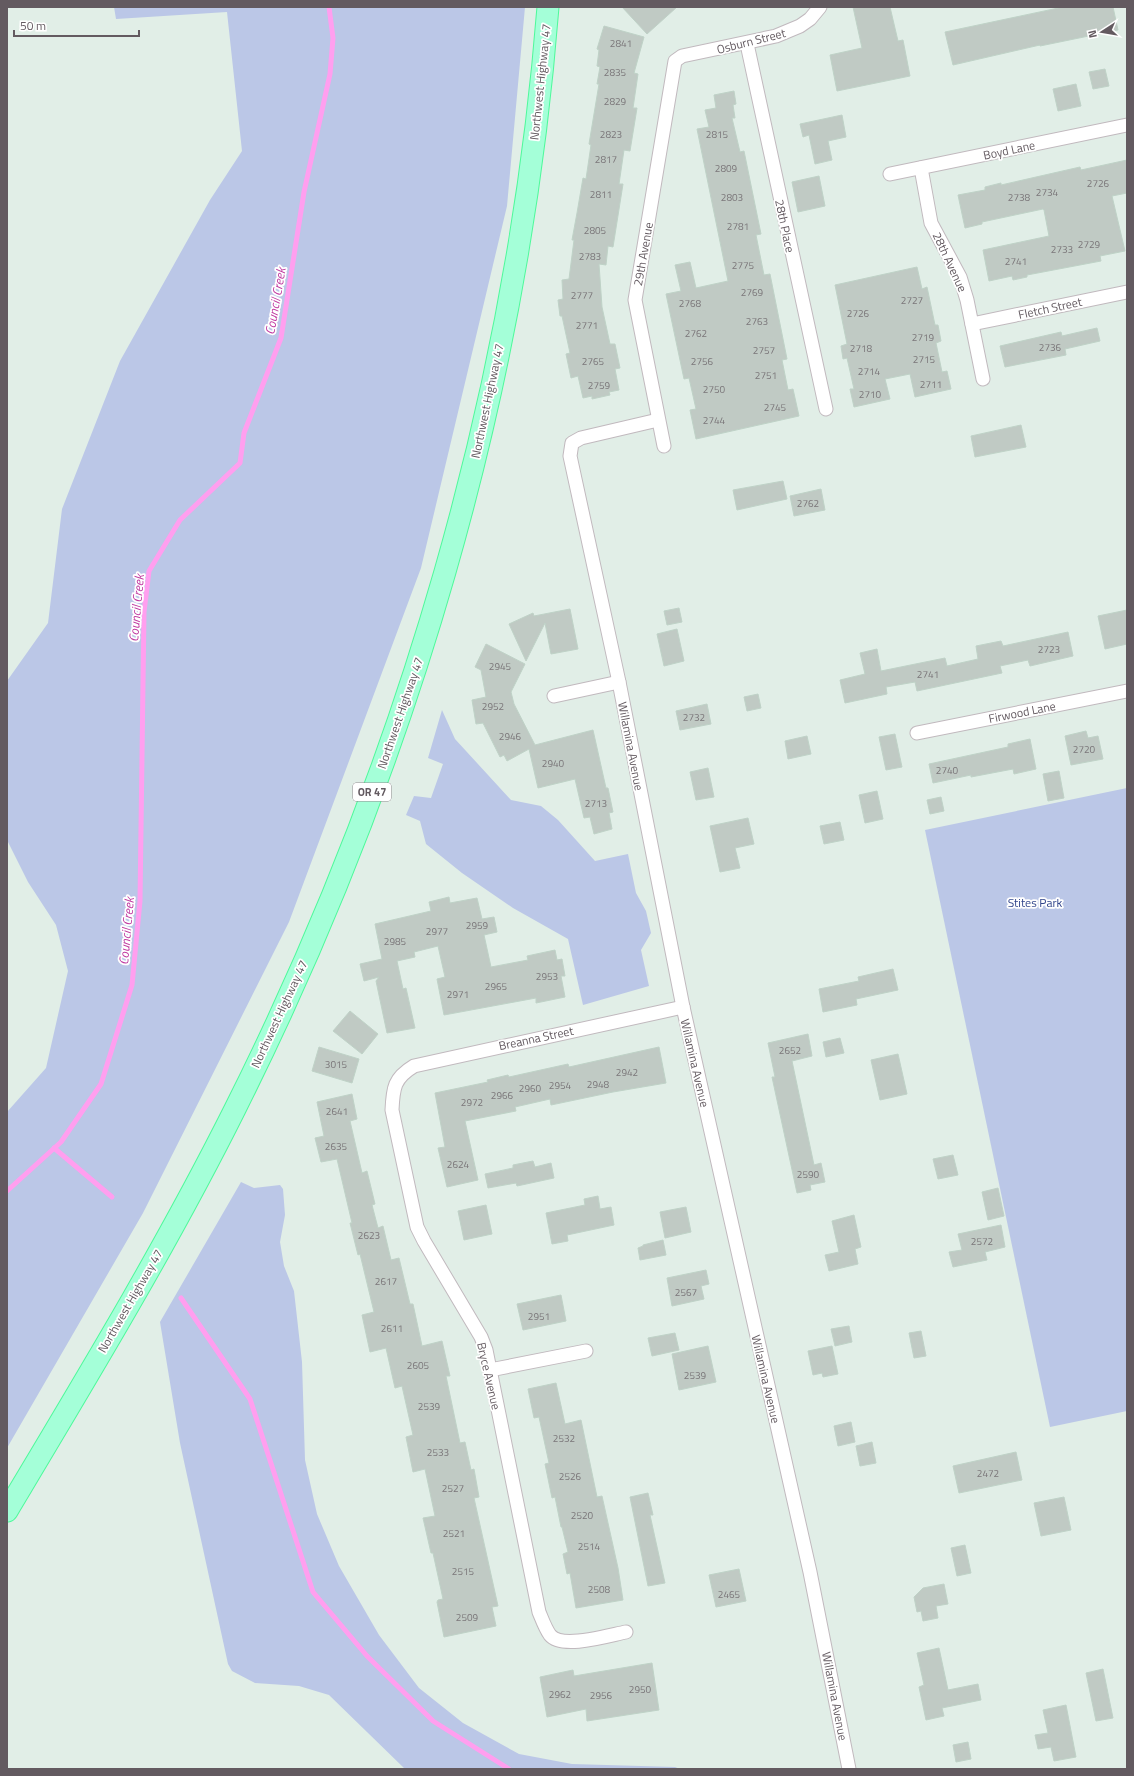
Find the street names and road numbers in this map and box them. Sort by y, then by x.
street label: Northwest Highway 47 [524,23,556,141]
street label: Osburn Street [715,23,788,59]
street label: Boyd Lane [981,135,1037,165]
street label: 28th Place [770,198,800,254]
street label: 29th Avenue [628,221,658,287]
street label: 28th Avenue [928,229,972,295]
street label: Fletch Street [1016,292,1084,324]
street label: Northwest Highway 47 [466,342,508,460]
street label: Northwest Highway 47 [372,655,428,771]
street label: Firwood Lane [987,696,1057,728]
street label: Willamina Avenue [613,700,649,792]
road number: OR 47 [353,783,391,801]
street label: Northwest Highway 47 [246,957,312,1071]
street label: Willamina Avenue [676,1017,714,1109]
street label: Breanna Street [497,1021,576,1055]
street label: Northwest Highway 47 [93,1246,167,1356]
street label: Willamina Avenue [747,1333,785,1425]
street label: Bryce Avenue [472,1340,506,1412]
street label: Willamina Avenue [817,1650,853,1742]

